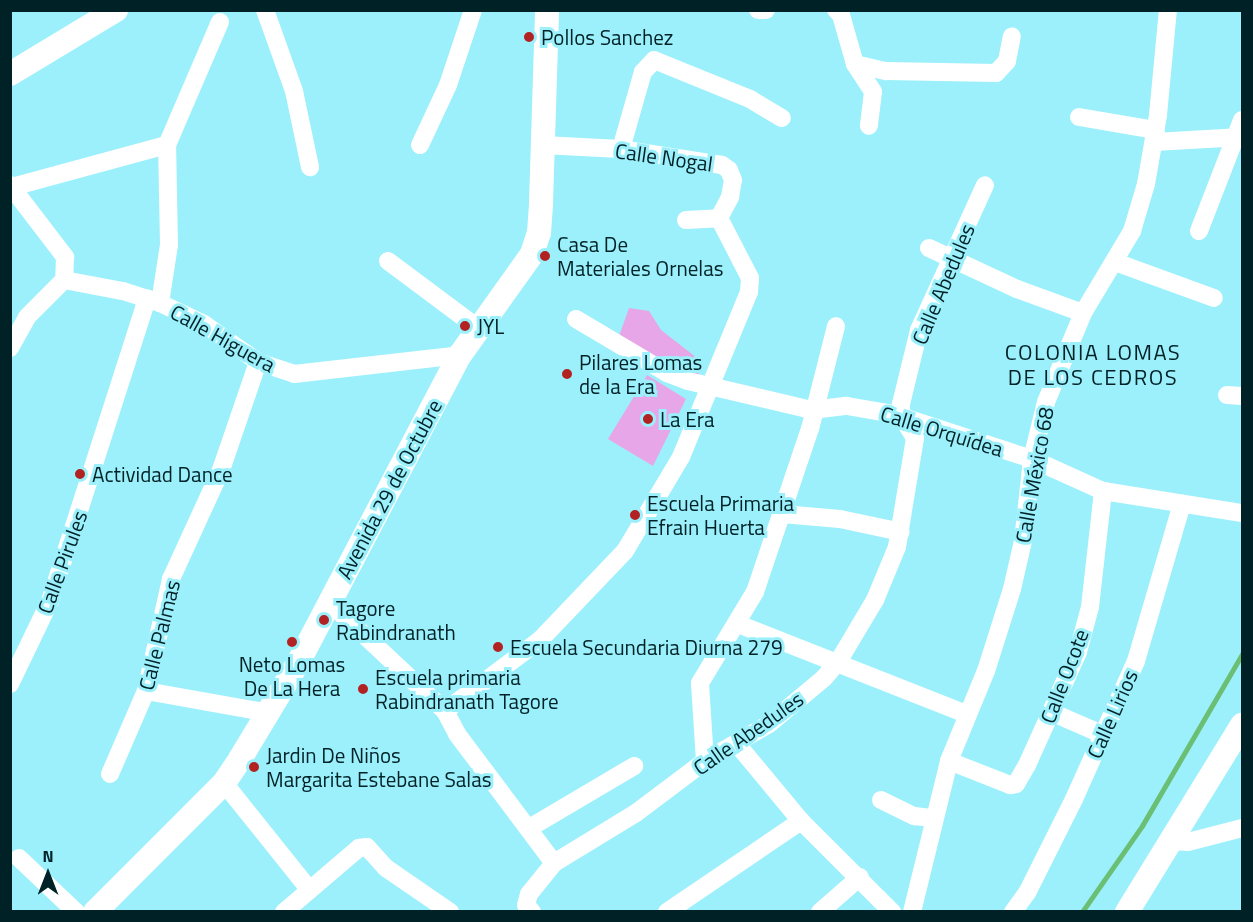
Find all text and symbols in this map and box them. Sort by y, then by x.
place label: Pollos Sanchez [541,24,673,50]
marker: Pollos Sanchez [522,30,536,44]
street label: Calle Nogal [614,138,714,176]
street label: Calle Abedules [906,220,980,348]
place label: Casa De Materiales Ornelas [557,231,724,281]
marker: Casa De Materiales Ornelas [538,249,552,263]
street label: Calle Higuera [166,299,280,377]
place label: JYL [477,313,504,339]
marker: JYL [458,319,472,333]
district label: COLONIA LOMAS DE LOS CEDROS [1005,339,1181,390]
place label: Pilares Lomas de la Era [579,349,702,399]
marker: Pilares Lomas de la Era [560,367,574,381]
street label: Avenida 29 de Octubre [331,395,447,583]
street label: Calle Orquídea [878,400,1006,462]
street label: Calle México 68 [1010,405,1058,545]
place label: La Era [660,406,715,432]
marker: La Era [641,412,655,426]
place label: Actividad Dance [92,461,233,487]
marker: Actividad Dance [73,467,87,481]
place label: Escuela Primaria Efrain Huerta [647,490,794,540]
street label: Calle Pirules [32,507,92,617]
marker: Escuela Primaria Efrain Huerta [628,508,642,522]
street label: Calle Palmas [133,577,185,693]
place label: Tagore Rabindranath [336,595,456,645]
marker: Tagore Rabindranath [317,613,331,627]
street label: Calle Ocote [1035,625,1093,727]
place label: Escuela Secundaria Diurna 279 [510,634,783,660]
marker: Neto Lomas De La Hera [285,635,299,649]
marker: Escuela Secundaria Diurna 279 [491,640,505,654]
place label: Neto Lomas De La Hera [239,651,345,701]
place label: Escuela primaria Rabindranath Tagore [375,664,559,714]
street label: Calle Lirios [1081,666,1143,762]
marker: Escuela primaria Rabindranath Tagore [356,682,370,696]
street label: Calle Abedules [688,686,808,780]
place label: Jardin De Niños Margarita Estebane Salas [266,742,491,792]
marker: Jardin De Niños Margarita Estebane Salas [247,760,261,774]
north arrow [18,844,78,904]
text: N [42,844,54,868]

